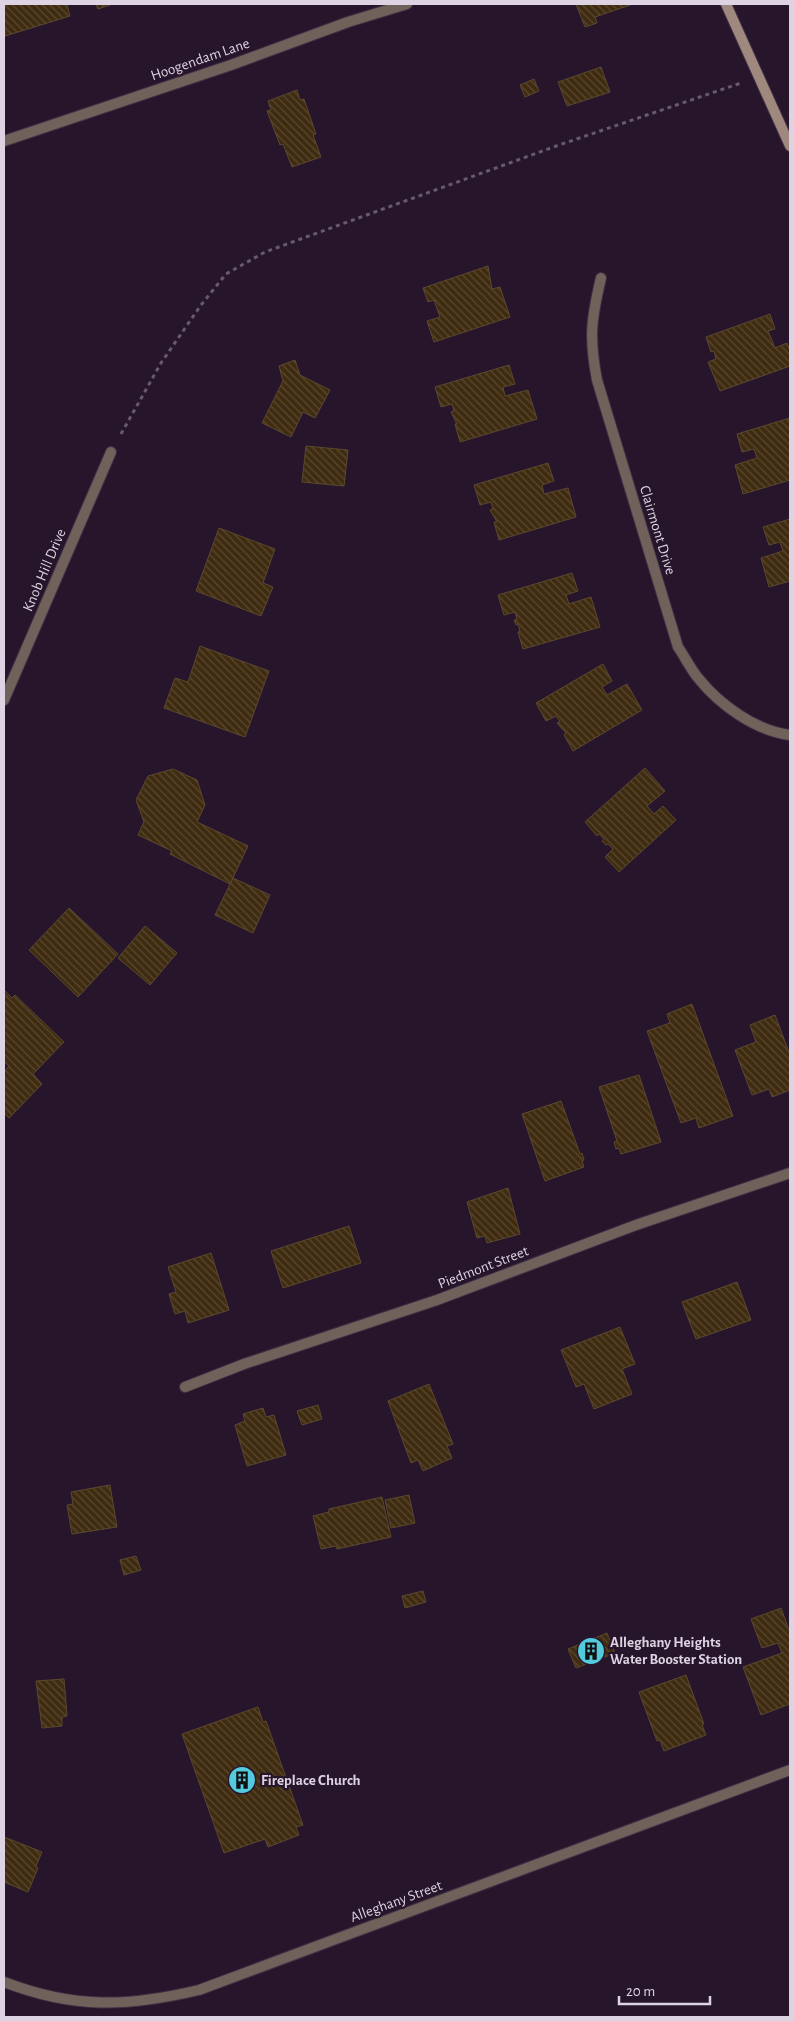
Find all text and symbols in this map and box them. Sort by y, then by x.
street label: Hoogendam Lane [149,36,252,83]
street label: Clairmont Drive [637,484,678,577]
street label: Knob Hill Drive [20,527,69,614]
street label: Piedmont Street [436,1243,531,1292]
place label: Alleghany Heights Water Booster Station [610,1635,742,1667]
building icon: Alleghany Heights Water Booster Station [576,1636,606,1666]
building icon: Fireplace Church [227,1765,257,1795]
place label: Fireplace Church [261,1773,361,1788]
street label: Alleghany Street [348,1878,444,1925]
scale bar [619,1974,710,2006]
text: 20 m [626,1984,655,1999]

